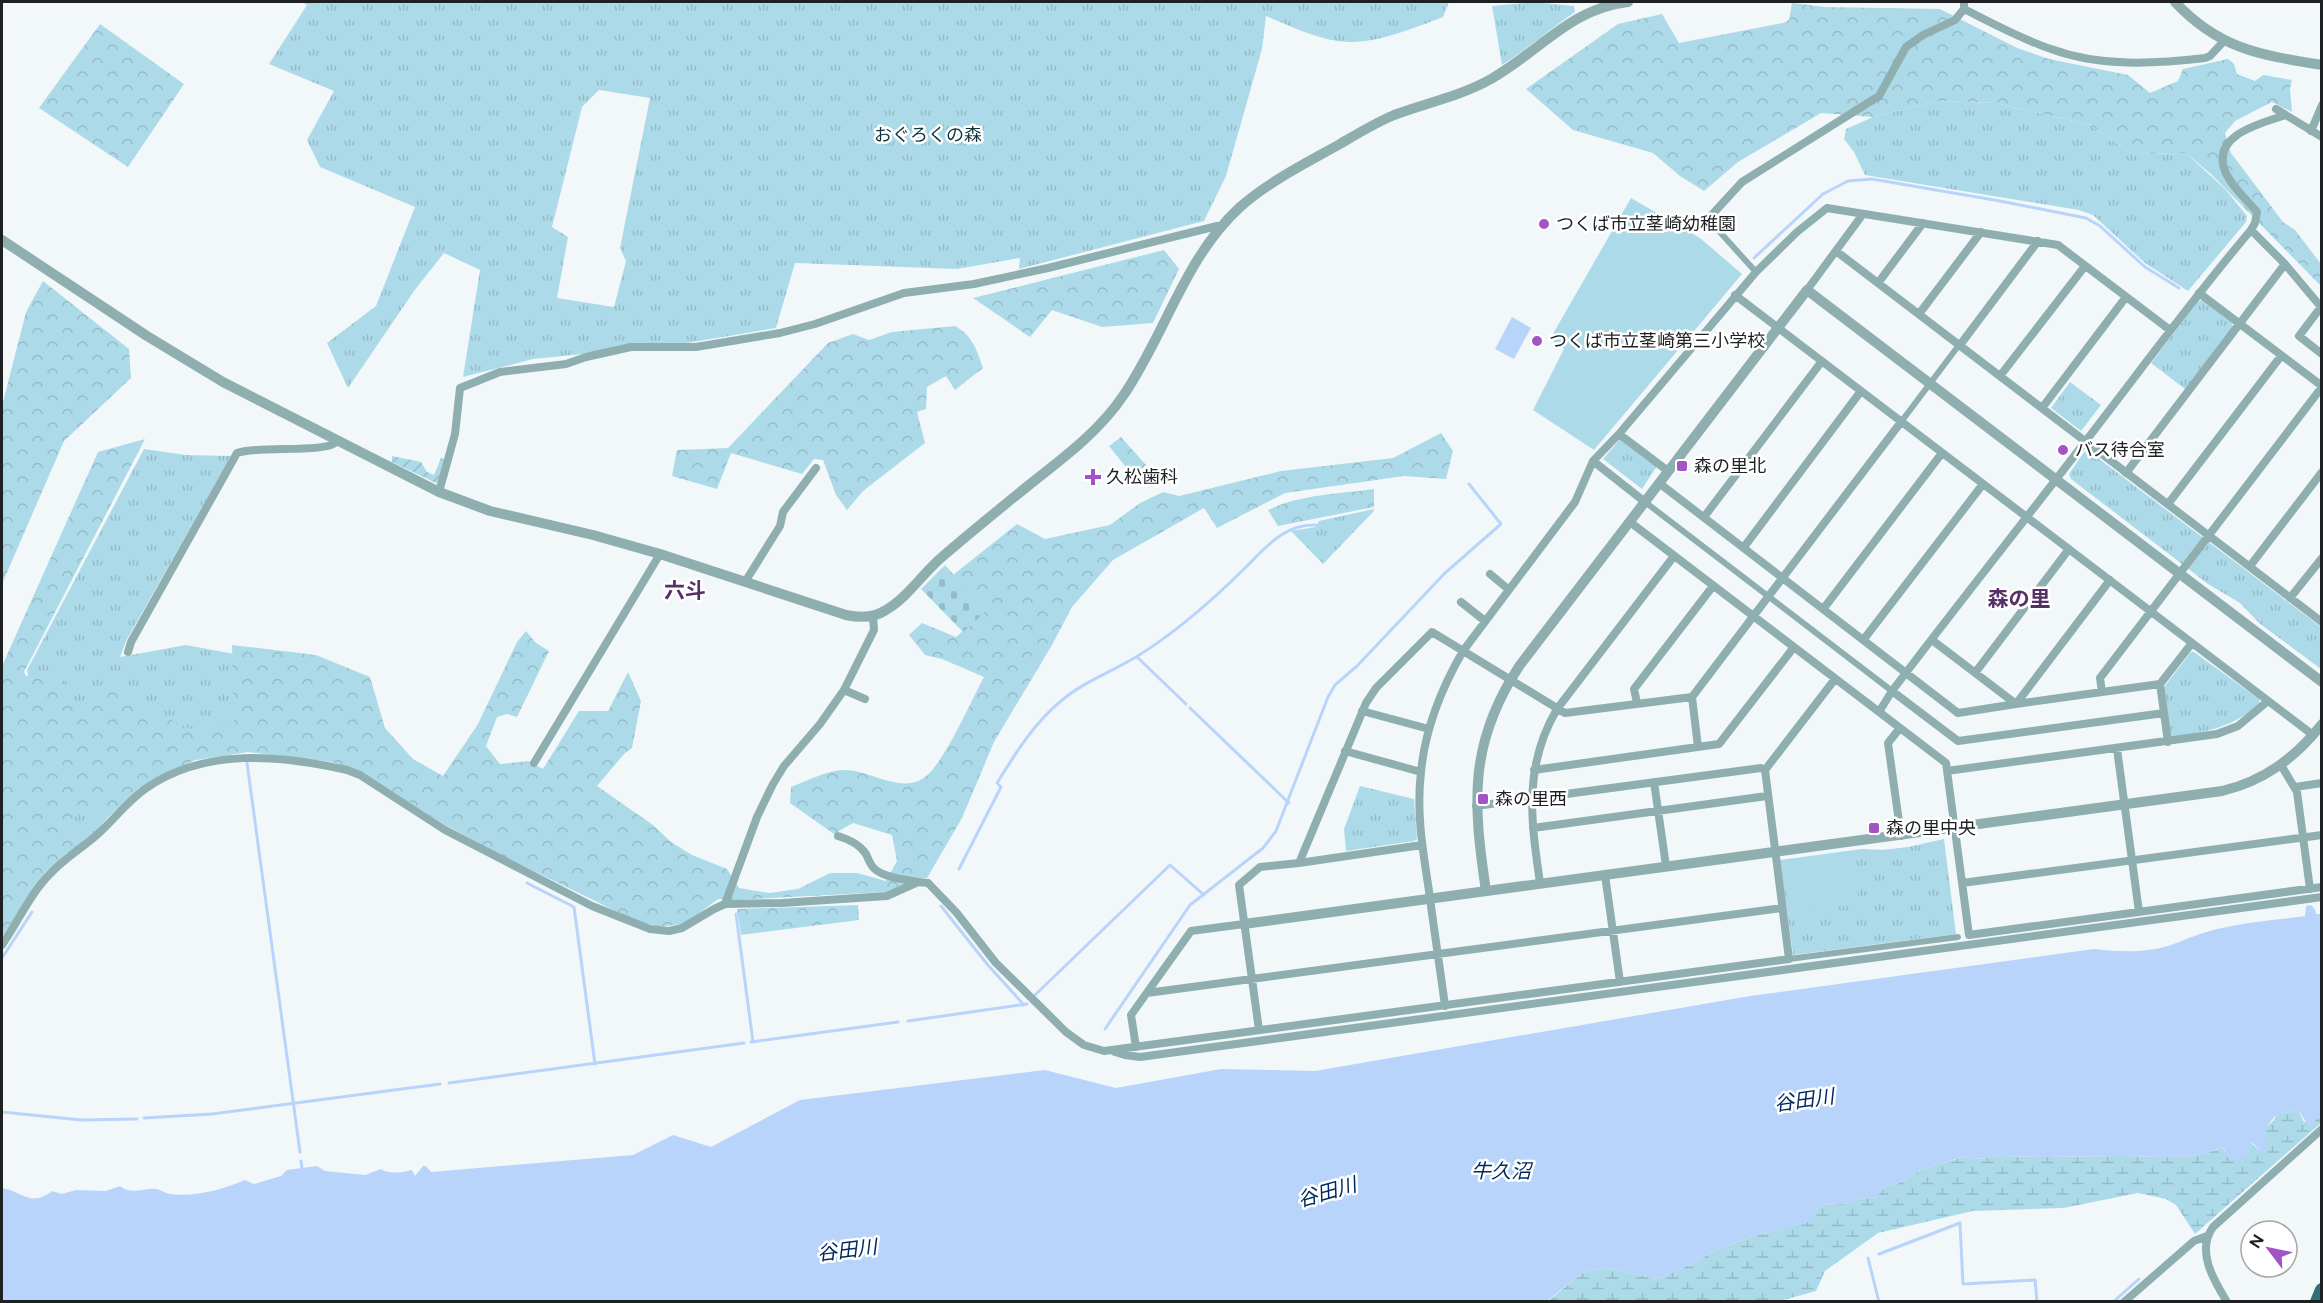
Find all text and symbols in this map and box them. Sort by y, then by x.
park label: おぐろくの森 [874,124,982,146]
place label: つくば市立茎崎幼稚園 [1556,213,1736,235]
marker: つくば市立茎崎幼稚園 [1537,217,1551,231]
place label: つくば市立茎崎第三小学校 [1549,330,1765,352]
marker: つくば市立茎崎第三小学校 [1530,334,1544,348]
place label: バス待合室 [2075,439,2165,461]
marker: バス待合室 [2056,443,2070,457]
place label: 森の里北 [1694,455,1766,477]
marker: 森の里北 [1675,459,1689,473]
place label: 久松歯科 [1106,466,1178,488]
marker: 久松歯科 [1084,468,1102,486]
district label: 六斗 [664,578,706,603]
district label: 森の里 [1988,586,2051,611]
place label: 森の里西 [1495,788,1567,810]
marker: 森の里西 [1476,792,1490,806]
place label: 森の里中央 [1886,817,1976,839]
marker: 森の里中央 [1867,821,1881,835]
water label: 谷田川 [1773,1084,1837,1116]
water label: 牛久沼 [1471,1159,1534,1183]
water label: 谷田川 [1295,1172,1361,1212]
north arrow [2239,1219,2299,1279]
text: N [2245,1231,2268,1252]
water label: 谷田川 [816,1234,880,1266]

